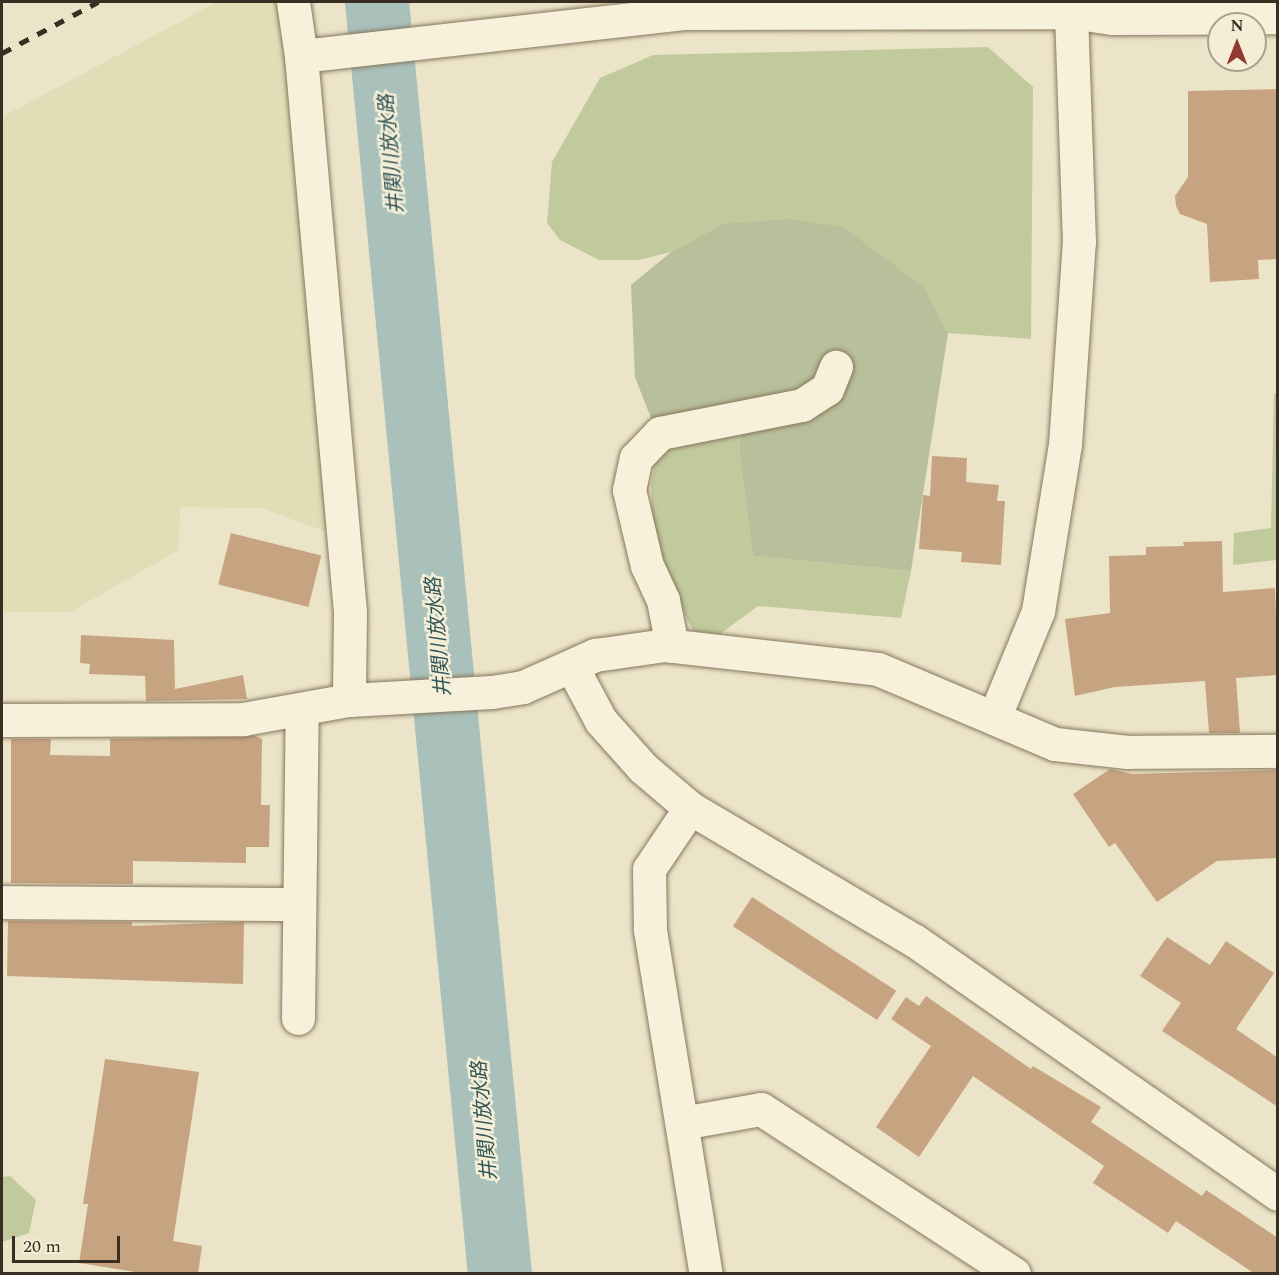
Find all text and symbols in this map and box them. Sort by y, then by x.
north arrow [1207,12,1267,72]
text: N [1230,14,1244,38]
water label: 井関川放水路 [375,93,409,215]
water label: 井関川放水路 [422,576,456,698]
water label: 井関川放水路 [468,1060,502,1182]
scale bar [15,1224,123,1262]
text: 20 m [23,1233,61,1260]

